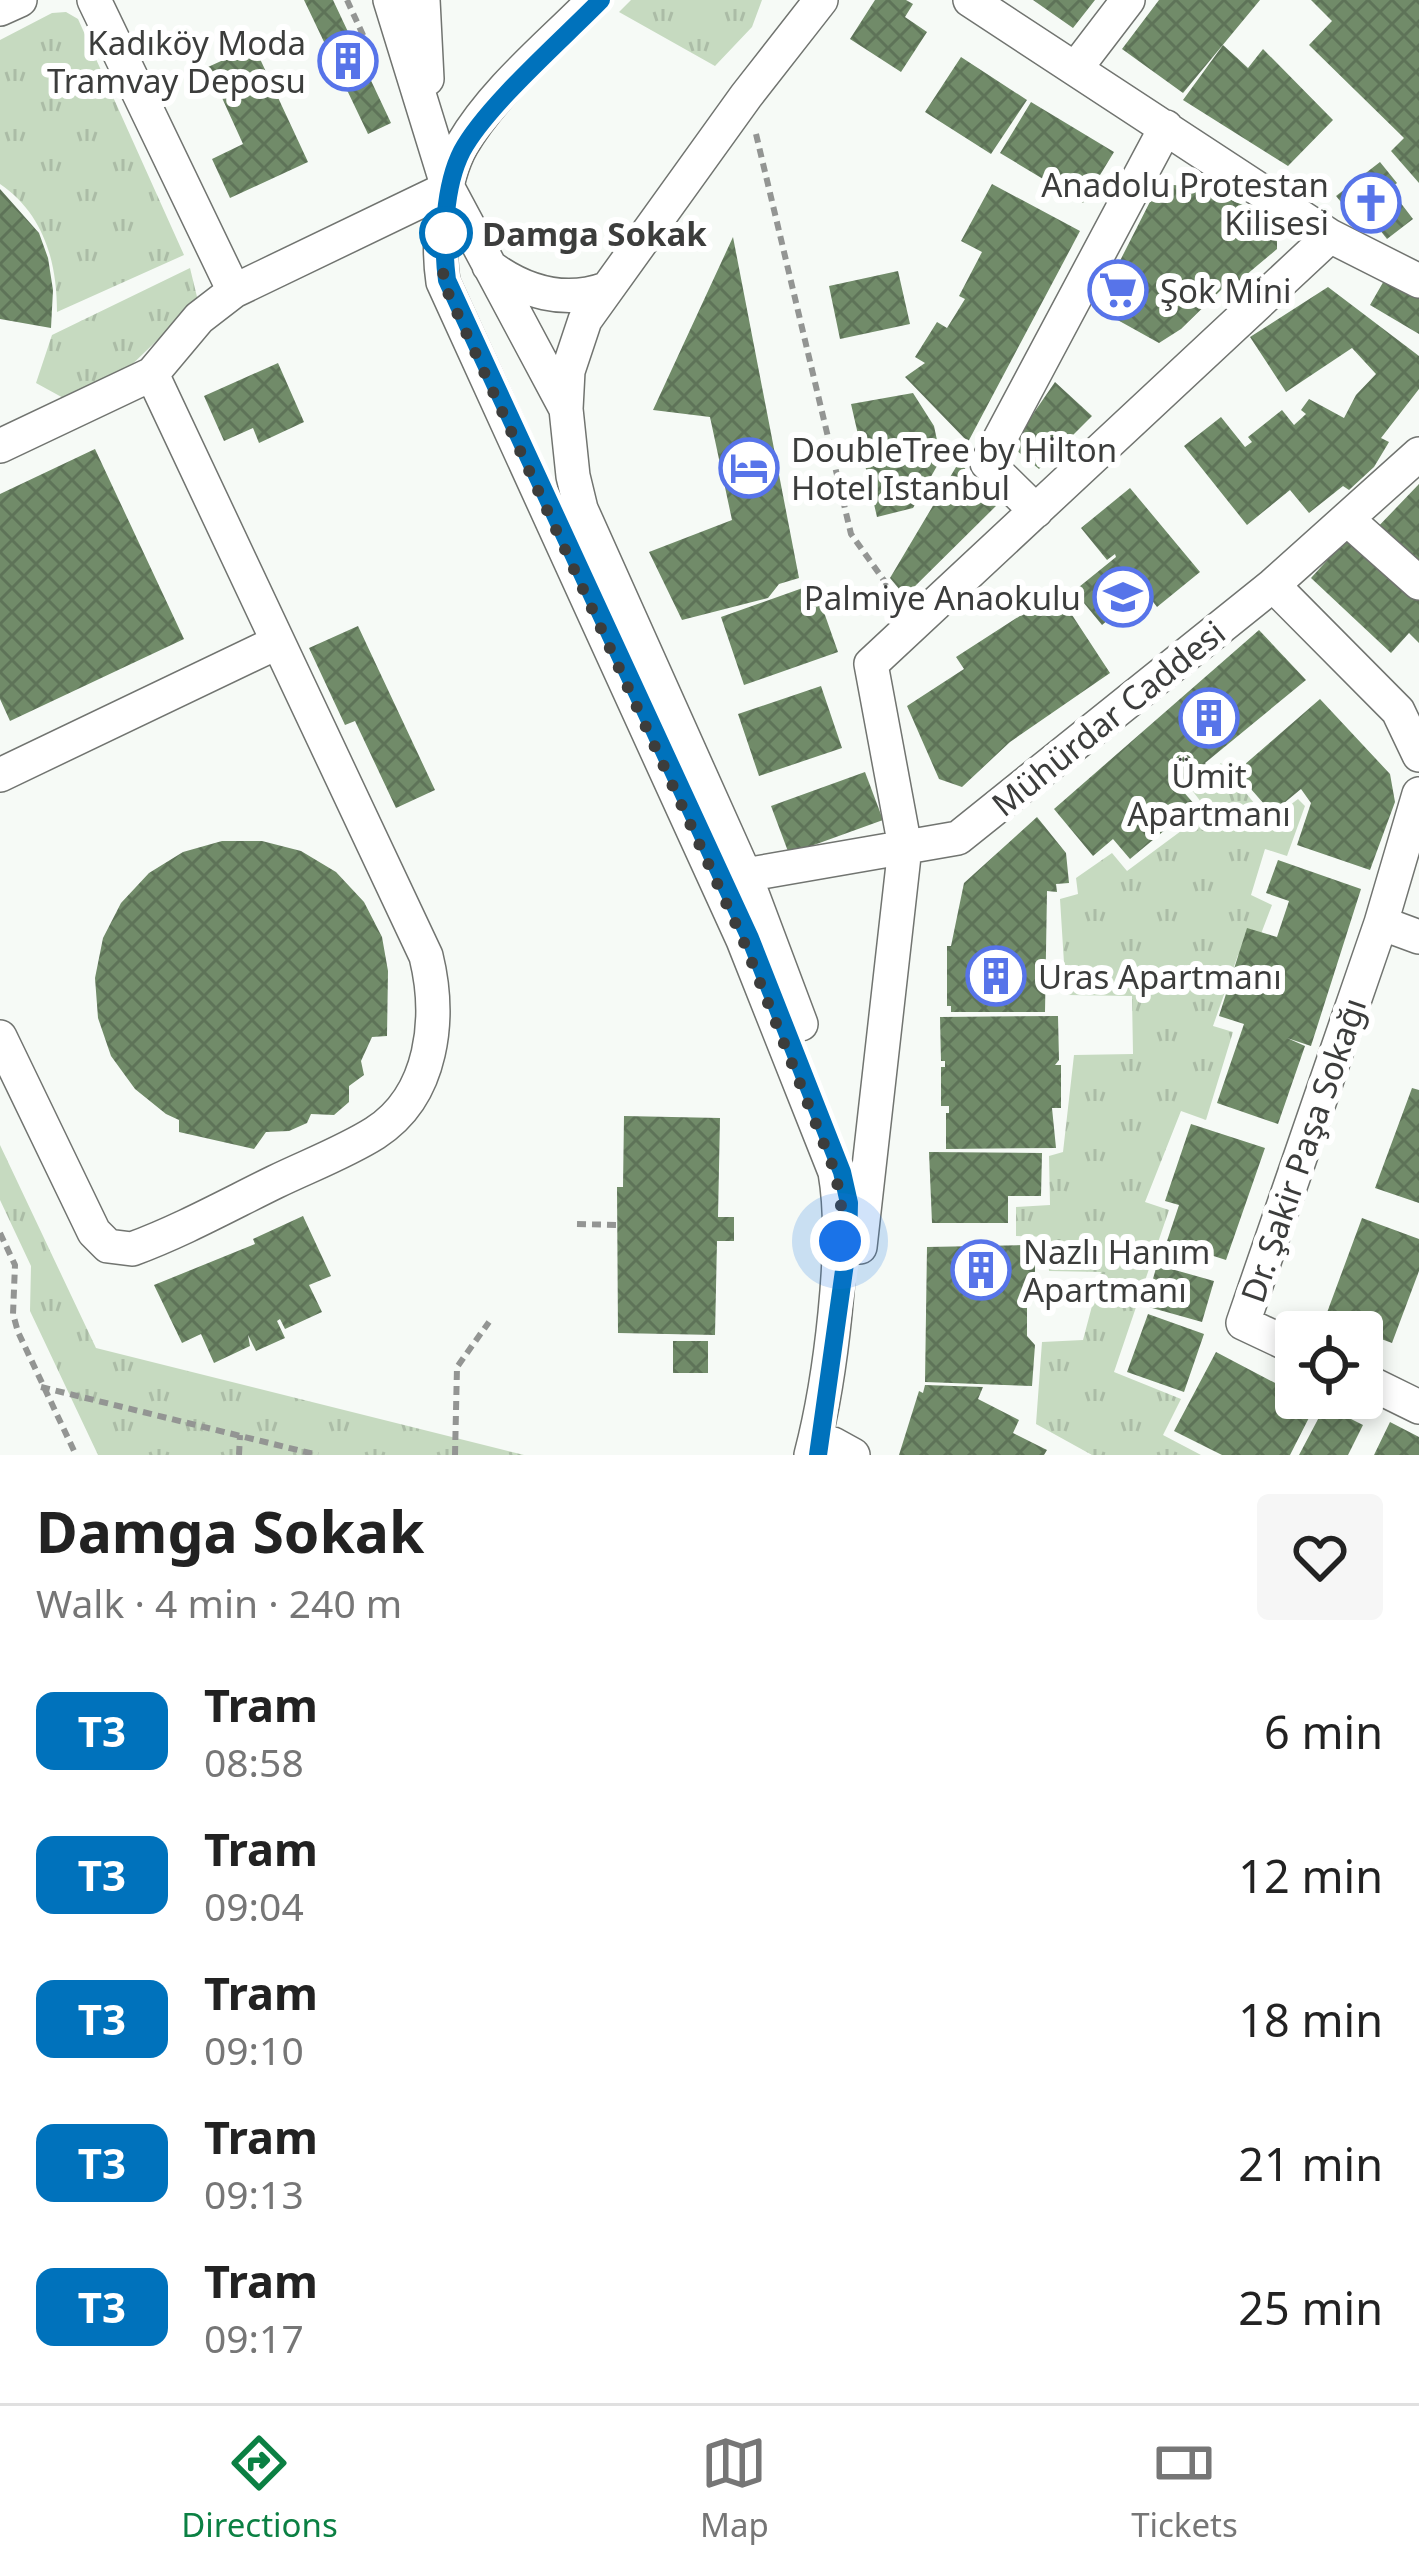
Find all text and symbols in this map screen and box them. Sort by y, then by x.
place label: Kadıköy Moda Tramvay Deposu [47,20,306,103]
building icon: Kadıköy Moda Tramvay Deposu [317,30,379,92]
place label: Anadolu Protestan Kilisesi [1041,162,1329,245]
church icon: Anadolu Protestan Kilisesi [1340,172,1402,234]
marker: Damga Sokak [421,208,471,258]
place label: Damga Sokak [482,211,707,256]
supermarket icon: Şok Mini [1087,259,1149,321]
place label: Şok Mini [1160,268,1292,313]
place label: DoubleTree by Hilton Hotel Istanbul [791,427,1117,510]
hotel icon: DoubleTree by Hilton Hotel Istanbul [718,437,780,499]
school or university icon: Palmiye Anaokulu [1092,566,1154,628]
place label: Palmiye Anaokulu [804,575,1081,620]
street label: Mühürdar Caddesi [982,610,1234,826]
building icon: Ümit Apartmanı [1178,687,1240,749]
place label: Ümit Apartmanı [1127,753,1291,836]
building icon: Uras Apartmanı [965,945,1027,1007]
place label: Uras Apartmanı [1038,954,1282,999]
street label: Dr. Şakir Paşa Sokağı [1230,992,1376,1308]
your location [810,1211,870,1271]
place label: Nazlı Hanım Apartmanı [1023,1229,1210,1312]
building icon: Nazlı Hanım Apartmanı [950,1239,1012,1301]
map controls [1275,1311,1383,1419]
button: locate [1275,1311,1383,1419]
text: Damga Sokak [36,1492,424,1570]
button: heart [1257,1494,1383,1620]
text: Walk · 4 min · 240 m [36,1576,402,1629]
text: Tram [204,1674,318,1735]
text: 6 min [1264,1701,1383,1762]
text: T3 [78,1702,126,1759]
text: 08:58 [204,1735,304,1788]
text: Tram [204,1818,318,1879]
text: 12 min [1238,1845,1383,1906]
text: T3 [78,1846,126,1903]
text: 09:04 [204,1879,304,1932]
text: Tram [204,1962,318,2023]
text: 18 min [1238,1989,1383,2050]
text: T3 [78,1990,126,2047]
text: 09:10 [204,2023,304,2076]
text: Tram [204,2106,318,2167]
text: 21 min [1238,2133,1383,2194]
text: T3 [78,2134,126,2191]
text: 09:13 [204,2167,304,2220]
text: Tram [204,2250,318,2311]
text: 25 min [1238,2277,1383,2338]
text: T3 [78,2278,126,2335]
text: 09:17 [204,2311,304,2364]
tab: Directions [181,2430,338,2547]
tab: Map [700,2430,769,2547]
tab: Tickets [1131,2430,1238,2547]

